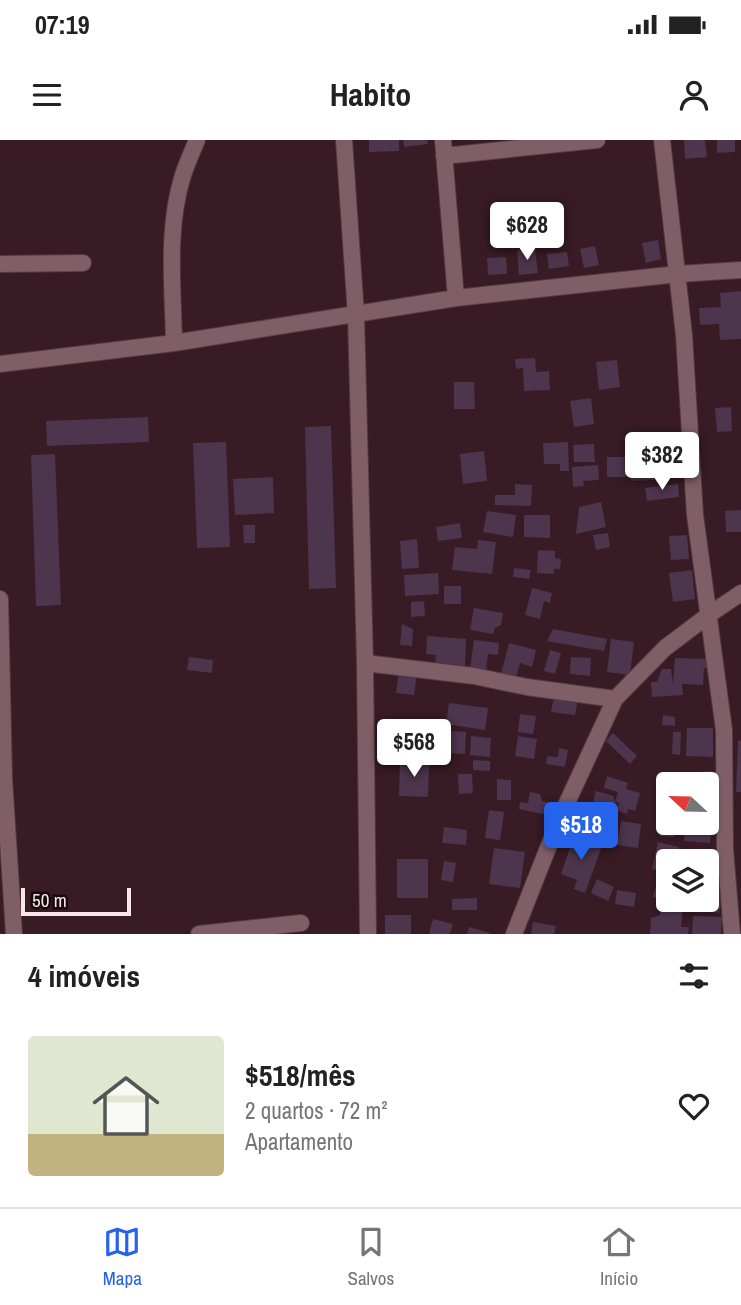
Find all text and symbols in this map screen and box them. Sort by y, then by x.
text: 07:19 [35,7,90,42]
text: Habito [330,73,411,116]
icon: menu [28,76,66,114]
icon: person [675,76,713,114]
pin: $628 [486,202,568,262]
text: $628 [506,209,548,240]
pin: $382 [621,432,703,492]
text: $382 [641,439,683,470]
pin: $568 [373,720,455,779]
text: $568 [393,726,435,757]
north arrow [656,772,719,835]
map controls [656,772,719,912]
pin: $518 [540,802,622,862]
text: $518 [560,809,602,840]
button: layers [656,849,719,912]
scale bar [21,885,131,917]
text: 50 m [32,887,67,913]
text: 4 imóveis [28,956,140,996]
icon: filters [675,957,713,995]
text: $518/mês [245,1055,356,1095]
icon: home [84,1064,168,1148]
icon: heart [675,1087,713,1125]
text: 2 quartos · 72 m² [245,1095,388,1126]
text: Apartamento [245,1126,353,1157]
tab: Mapa [103,1223,142,1291]
tab: Salvos [348,1223,394,1291]
tab: Início [600,1223,638,1291]

